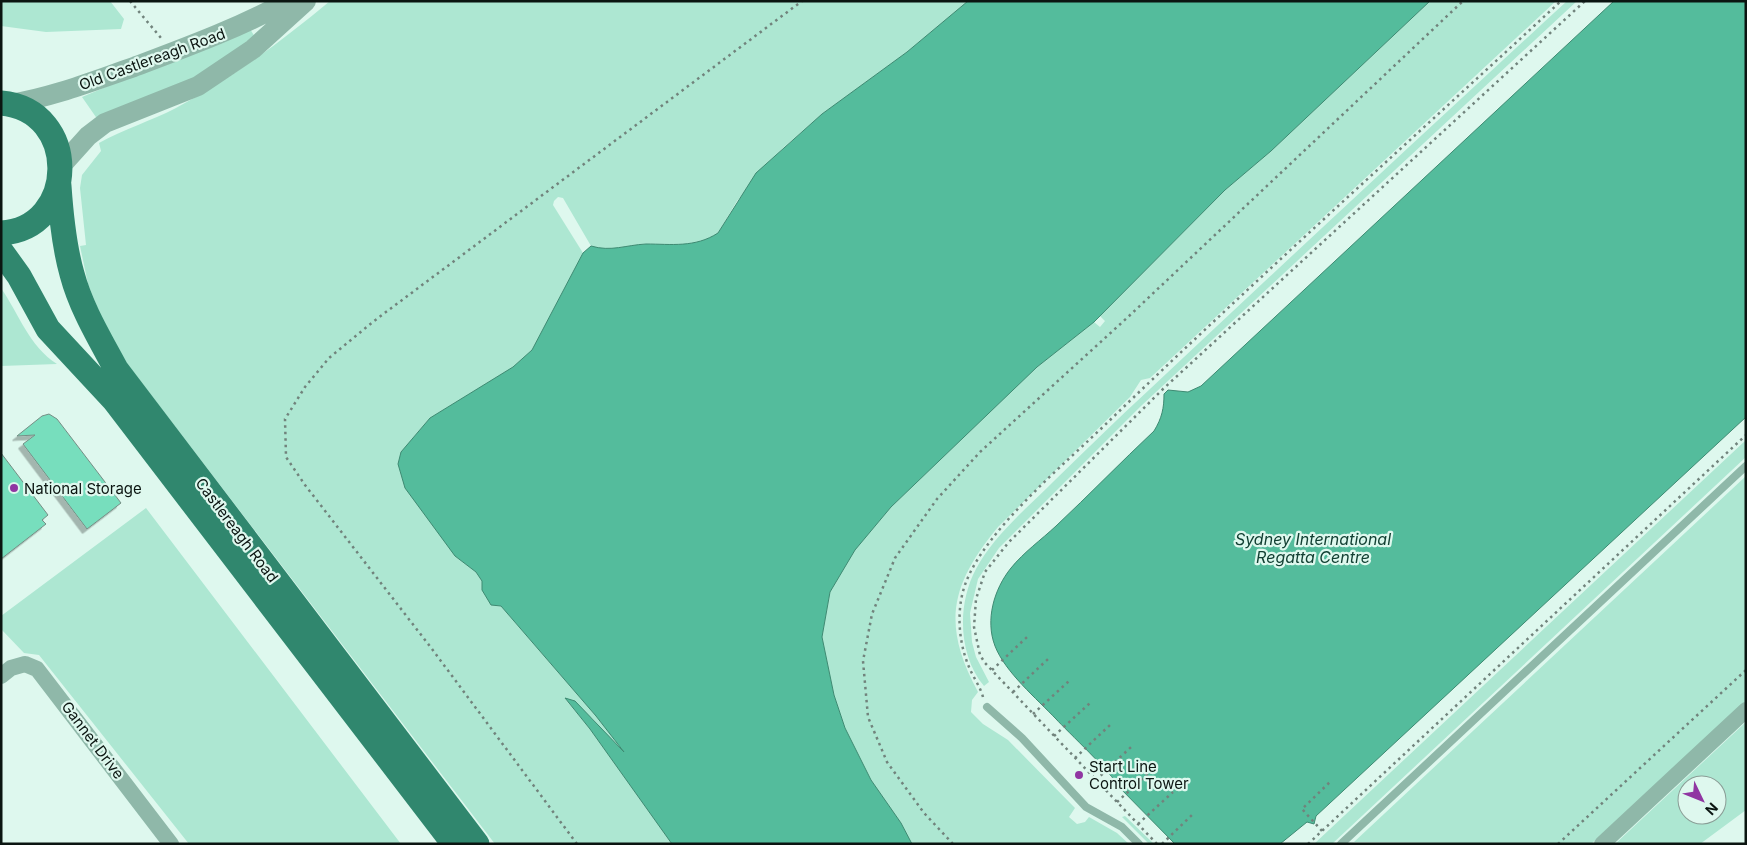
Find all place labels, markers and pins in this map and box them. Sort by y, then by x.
place label: National Storage [24,479,142,498]
marker: National Storage [8,482,20,494]
place label: Start Line Control Tower [1089,757,1189,793]
marker: Start Line Control Tower [1073,769,1085,781]

